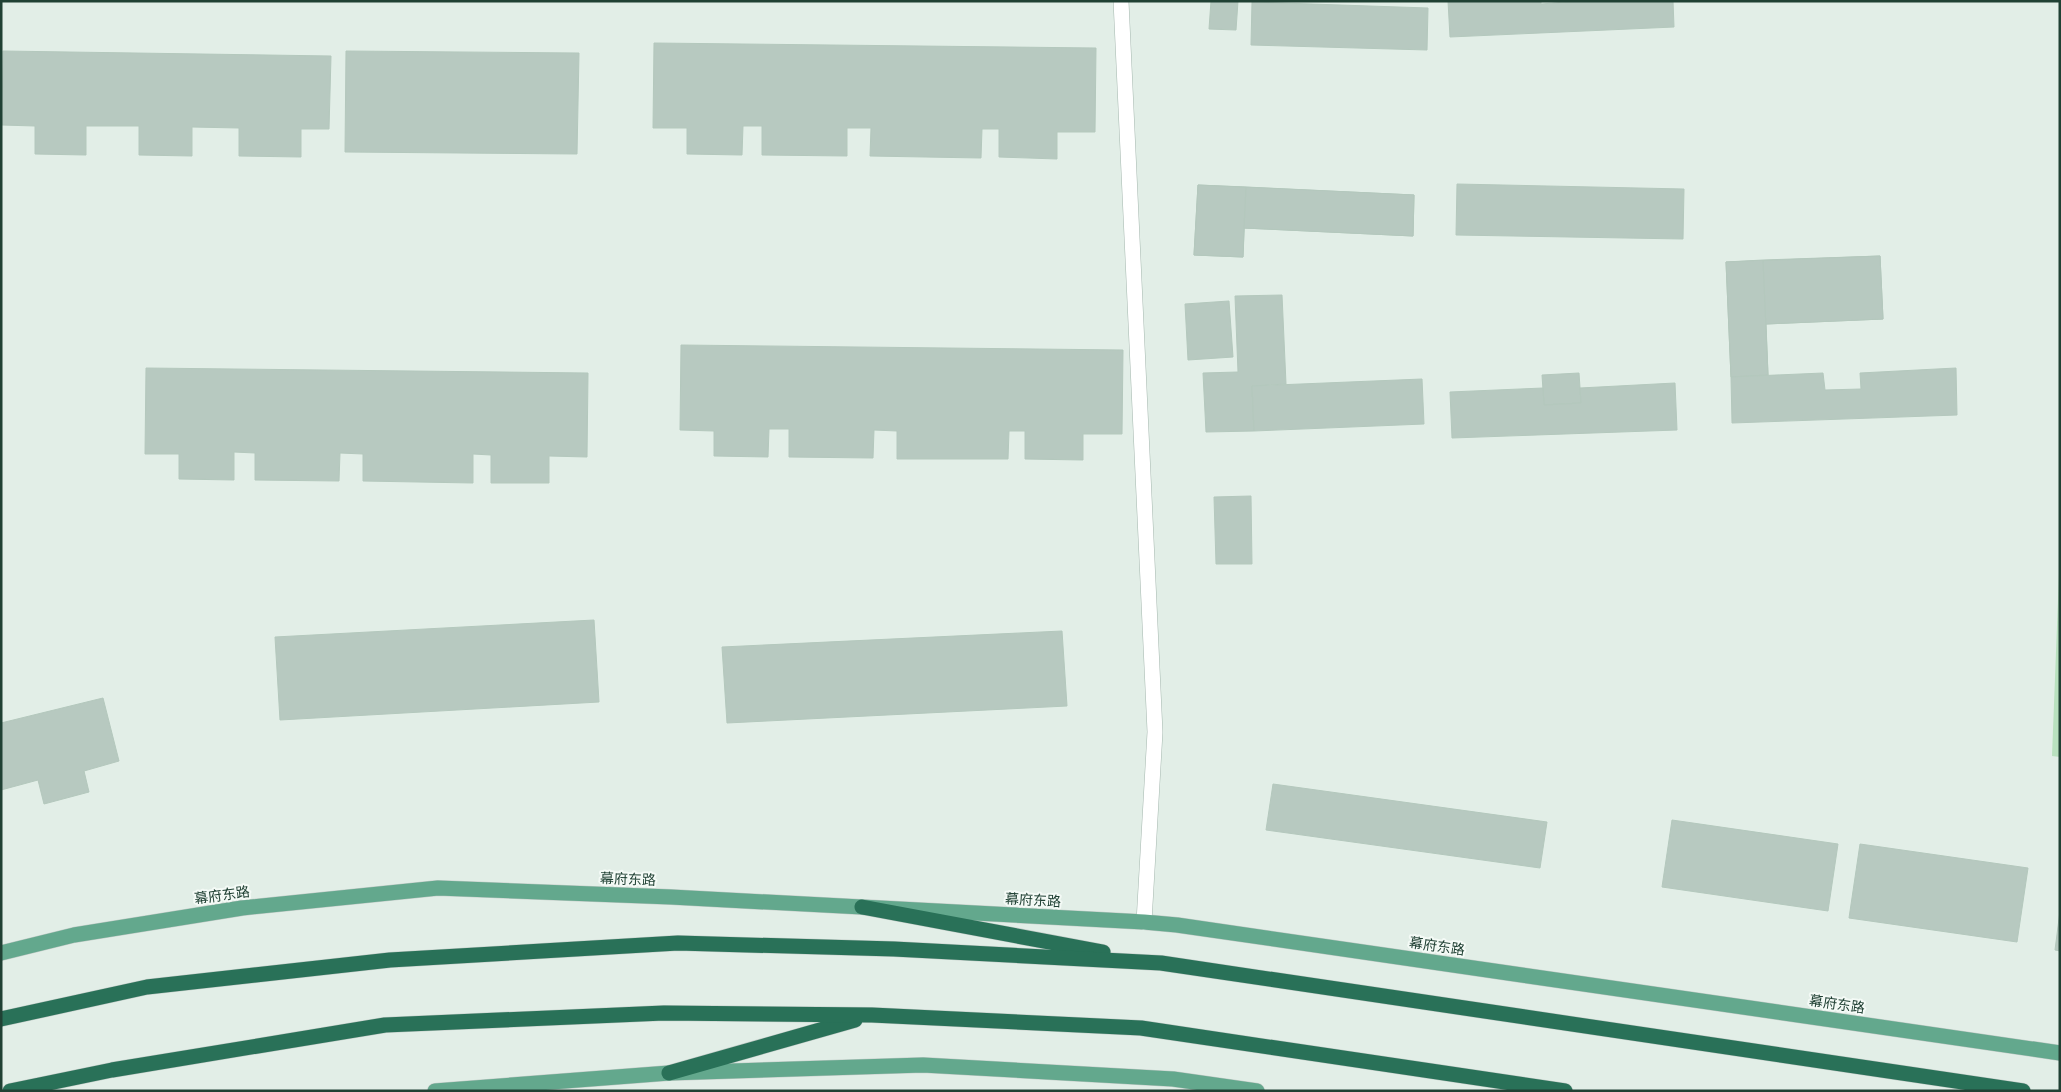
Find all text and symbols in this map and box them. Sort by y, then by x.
street label: 幕府东路 [600,869,656,889]
street label: 幕府东路 [193,882,251,908]
street label: 幕府东路 [1005,890,1061,910]
street label: 幕府东路 [1408,933,1466,959]
street label: 幕府东路 [1808,991,1866,1017]

